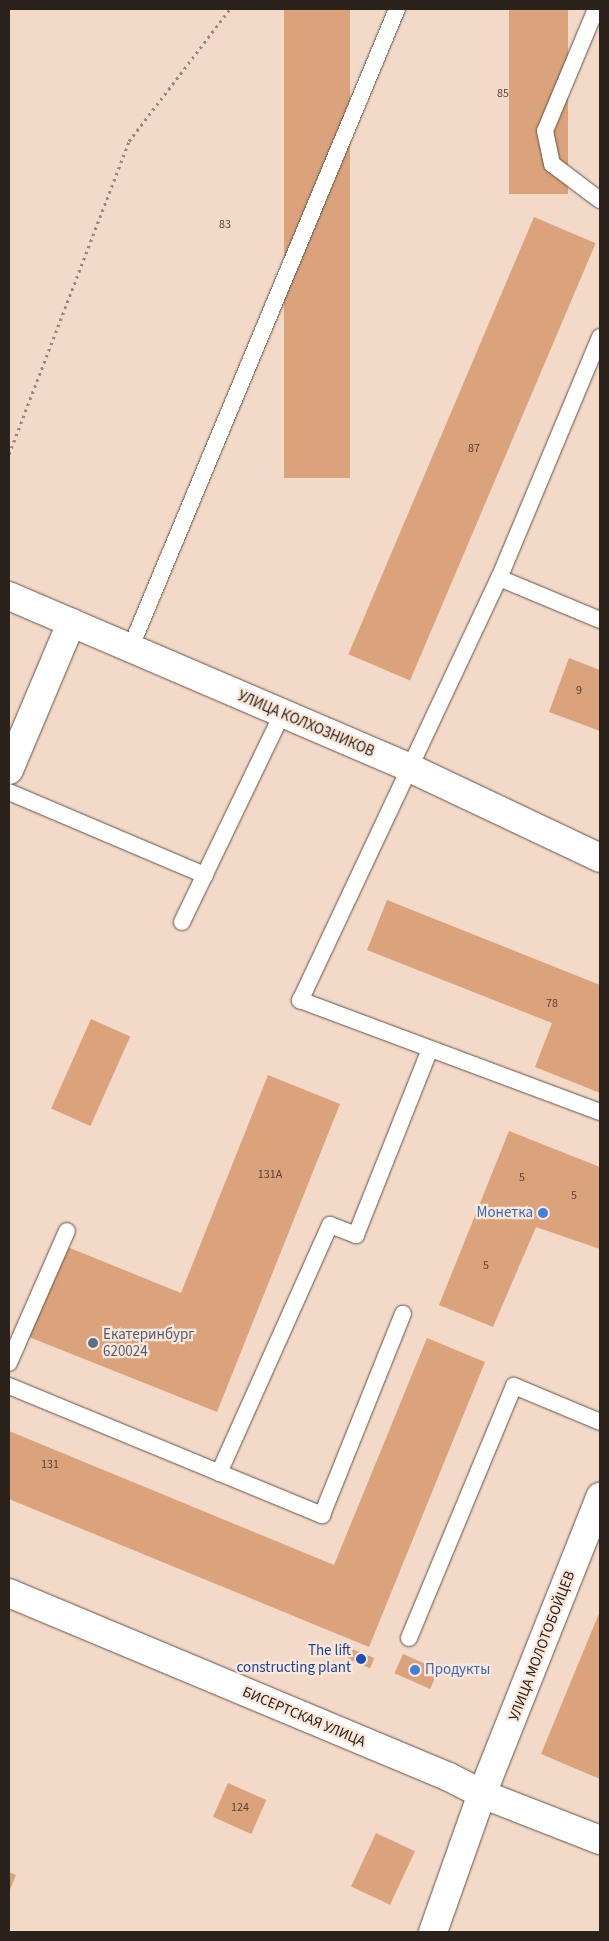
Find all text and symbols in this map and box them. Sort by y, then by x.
house number: 85 [497,87,509,101]
house number: 83 [219,218,231,232]
house number: 87 [468,442,480,456]
house number: 9 [576,684,582,698]
street label: УЛИЦА КОЛХОЗНИКОВ [235,687,377,761]
house number: 78 [546,997,558,1011]
house number: 131А [258,1168,282,1182]
house number: 5 [519,1171,525,1185]
house number: 5 [571,1189,577,1203]
place label: Монетка [477,1204,533,1222]
marker: Монетка [537,1207,549,1219]
house number: 5 [483,1259,489,1273]
place label: Екатеринбург 620024 [103,1325,194,1360]
marker: Екатеринбург 620024 [87,1337,99,1349]
house number: 131 [41,1458,59,1472]
street label: УЛИЦА МОЛОТОБОЙЦЕВ [505,1569,579,1723]
place label: The lift constructing plant [237,1641,351,1676]
marker: The lift constructing plant [355,1653,367,1665]
place label: Продукты [425,1661,490,1679]
marker: Продукты [409,1664,421,1676]
street label: БИСЕРТСКАЯ УЛИЦА [240,1683,368,1751]
house number: 124 [231,1801,249,1815]

